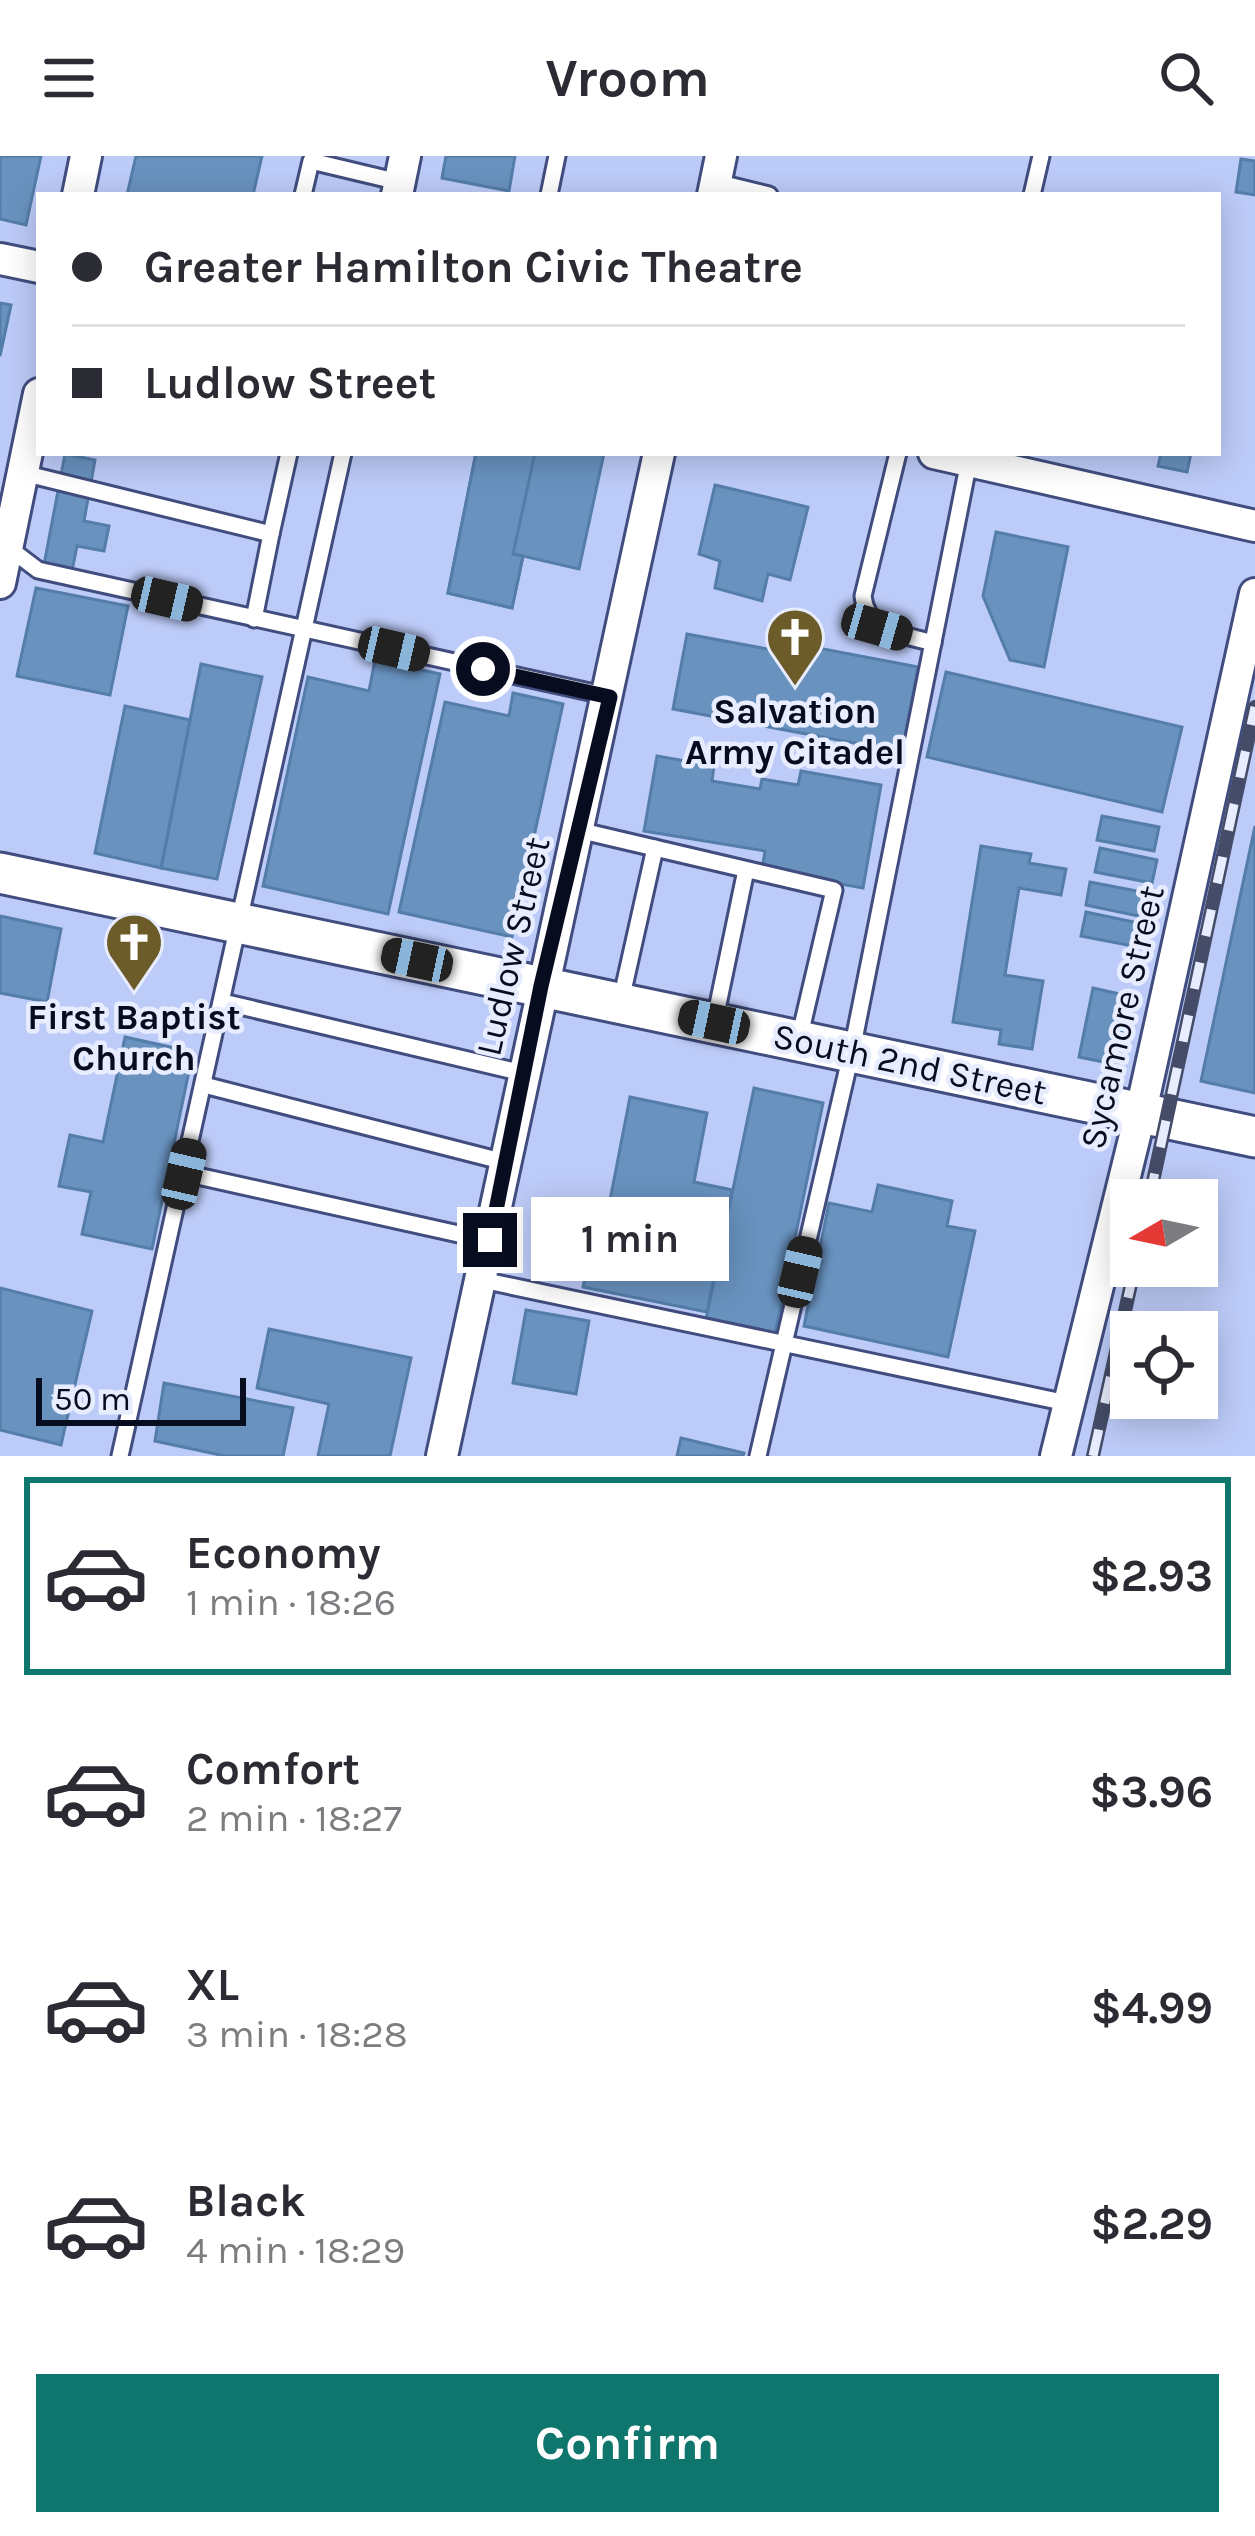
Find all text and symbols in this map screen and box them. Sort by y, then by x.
icon: menu [36,45,102,111]
icon: search [1153,45,1219,111]
text: Vroom [545,46,710,110]
text: Greater Hamilton Civic Theatre [144,241,803,293]
text: Ludlow Street [144,357,436,409]
car [128,573,206,625]
car [837,600,917,654]
church icon: Salvation Army Citadel [764,606,826,688]
car [355,623,433,675]
route start [456,642,510,696]
place label: Salvation Army Citadel [685,690,905,774]
street label: Ludlow Street [467,833,559,1060]
street label: Sycamore Street [1071,881,1173,1153]
church icon: First Baptist Church [103,911,165,993]
car [378,935,456,985]
place label: First Baptist Church [27,996,241,1079]
car [675,997,753,1047]
street label: South 2nd Street [769,1015,1050,1113]
car [158,1135,210,1213]
north arrow [1110,1179,1218,1287]
map controls [1110,1179,1218,1419]
callout: 1 min [532,1198,730,1282]
route end [463,1213,517,1267]
text: 1 min [581,1216,679,1262]
car [774,1233,826,1311]
button: locate [1110,1311,1218,1419]
scale bar [36,1372,246,1425]
text: 50 m [54,1380,131,1418]
icon: car [42,1522,150,1630]
text: Economy [186,1527,381,1579]
text: $2.93 [1090,1550,1213,1602]
text: 1 min · 18:26 [186,1579,396,1625]
icon: car [42,1738,150,1846]
text: Comfort [186,1743,360,1795]
text: $3.96 [1090,1766,1213,1818]
text: 2 min · 18:27 [186,1795,402,1841]
icon: car [42,1954,150,2062]
text: XL [186,1959,239,2011]
text: $4.99 [1091,1982,1213,2034]
text: 3 min · 18:28 [186,2011,408,2057]
icon: car [42,2170,150,2278]
text: Black [186,2175,306,2227]
text: $2.29 [1090,2198,1213,2250]
text: 4 min · 18:29 [186,2227,405,2273]
button: Confirm [36,2374,1219,2512]

